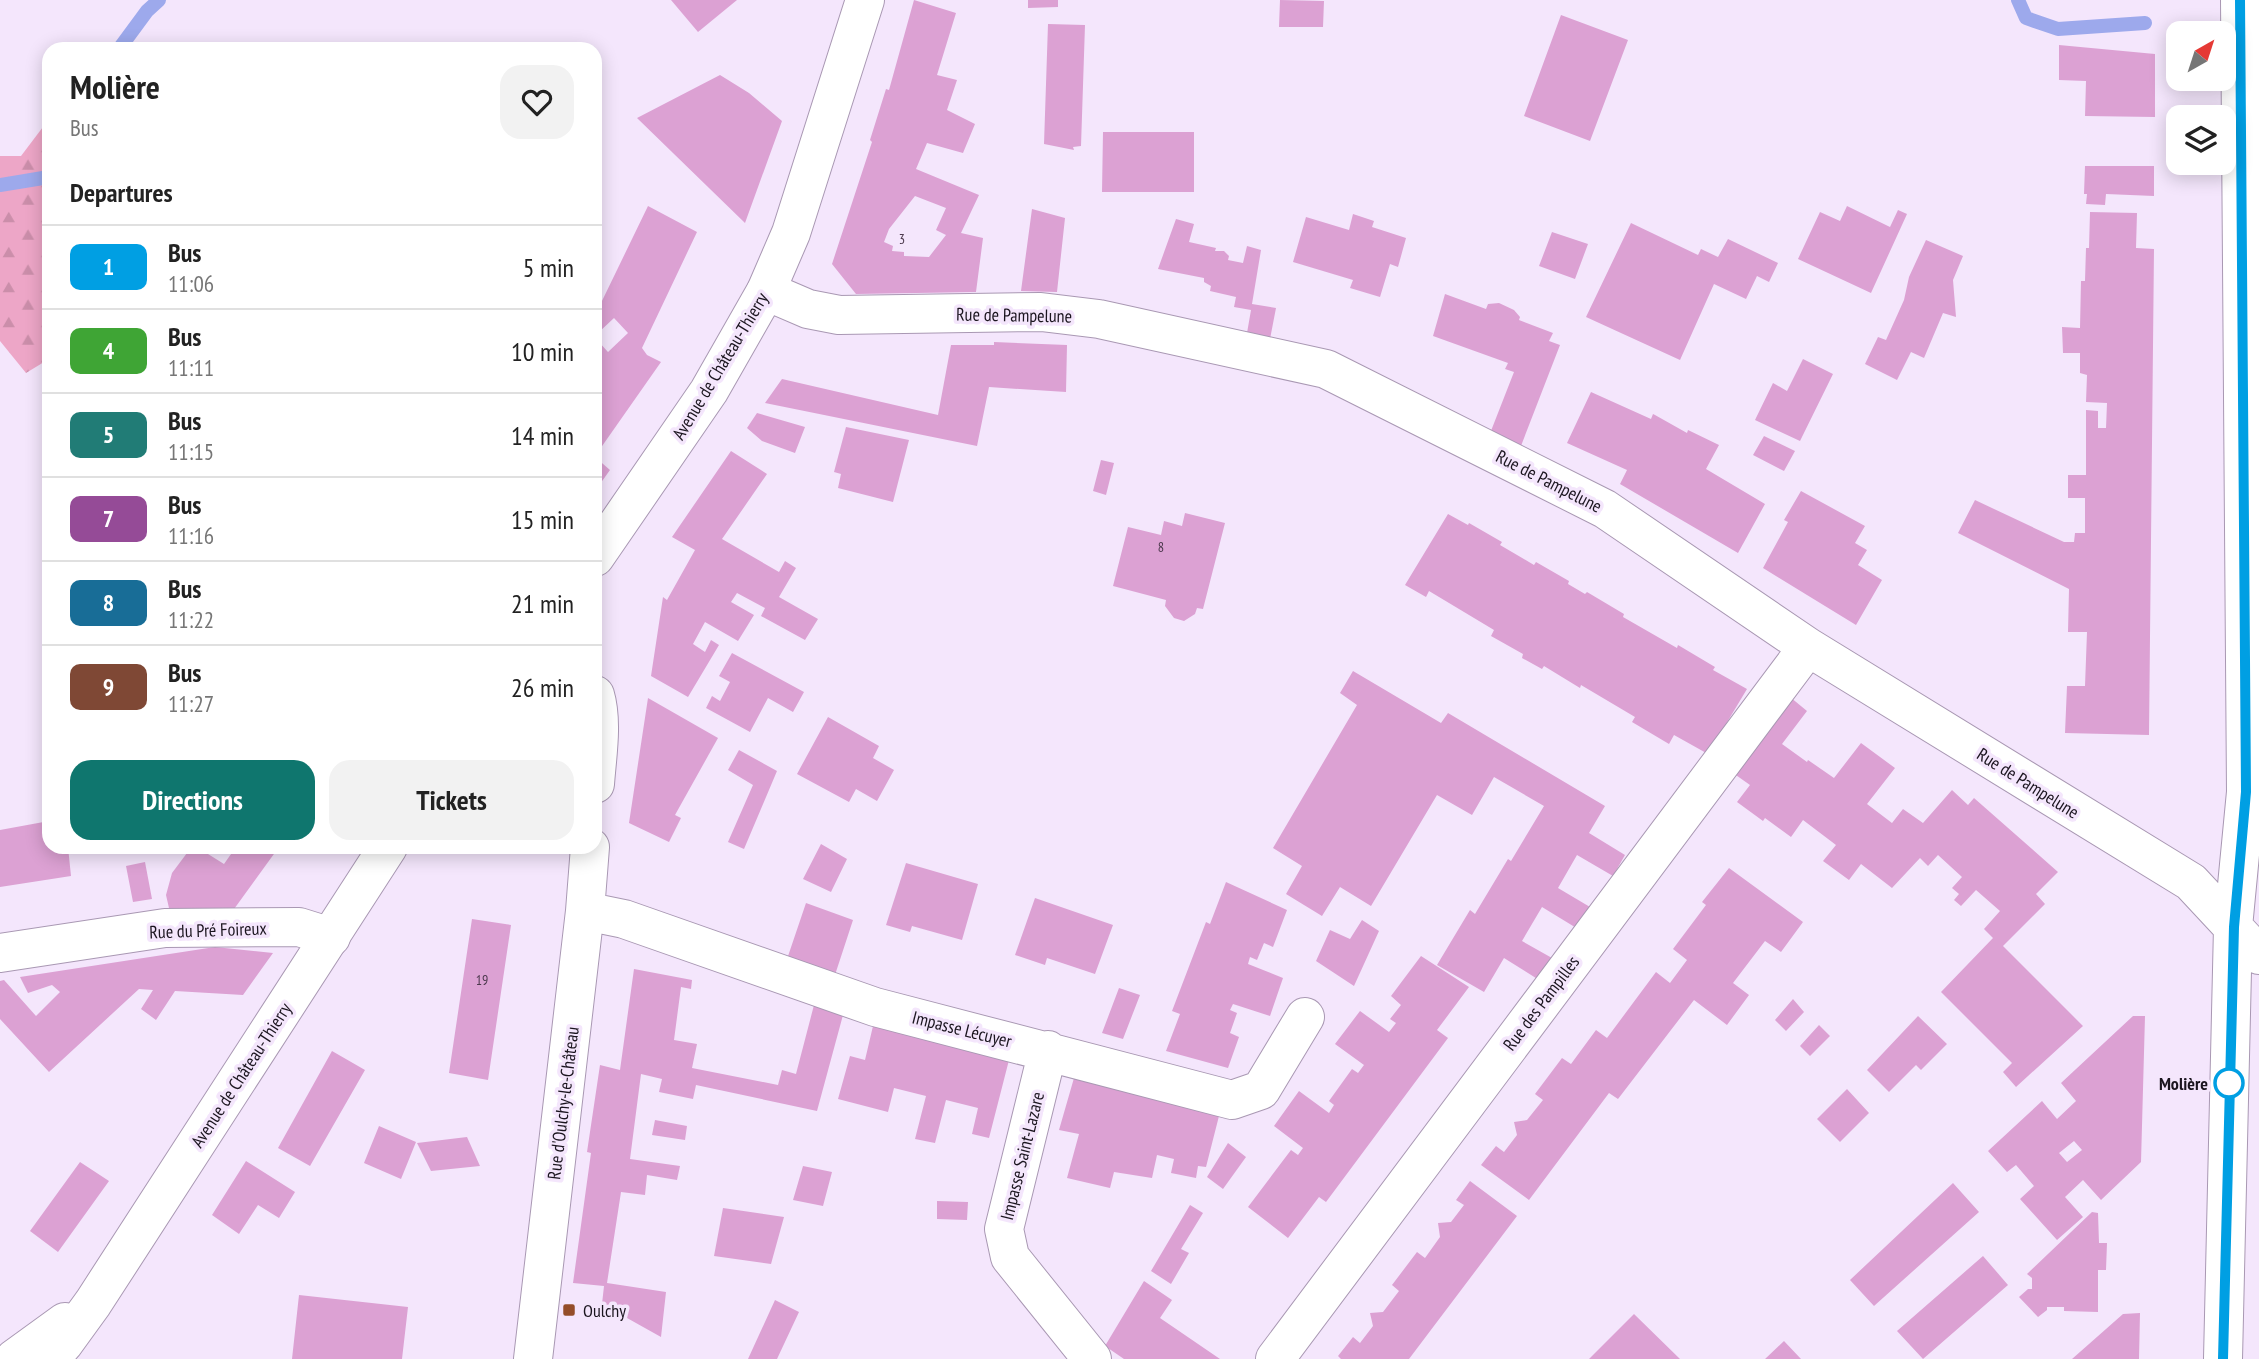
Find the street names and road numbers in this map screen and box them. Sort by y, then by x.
street label: Avenue de Château-Thierry [667,288,773,444]
street label: Rue de Pampelune [956,302,1072,328]
street label: Rue de Pampelune [1492,444,1606,518]
street label: Rue de Pampelune [1973,743,2083,823]
street label: Rue du Pré Foireux [149,916,268,944]
street label: Rue des Pampilles [1498,951,1584,1055]
street label: Avenue de Château-Thierry [186,998,296,1152]
street label: Impasse Lécuyer [910,1006,1014,1052]
street label: Rue d'Oulchy-le-Château [542,1025,584,1181]
street label: Impasse Saint-Lazare [995,1090,1049,1222]

